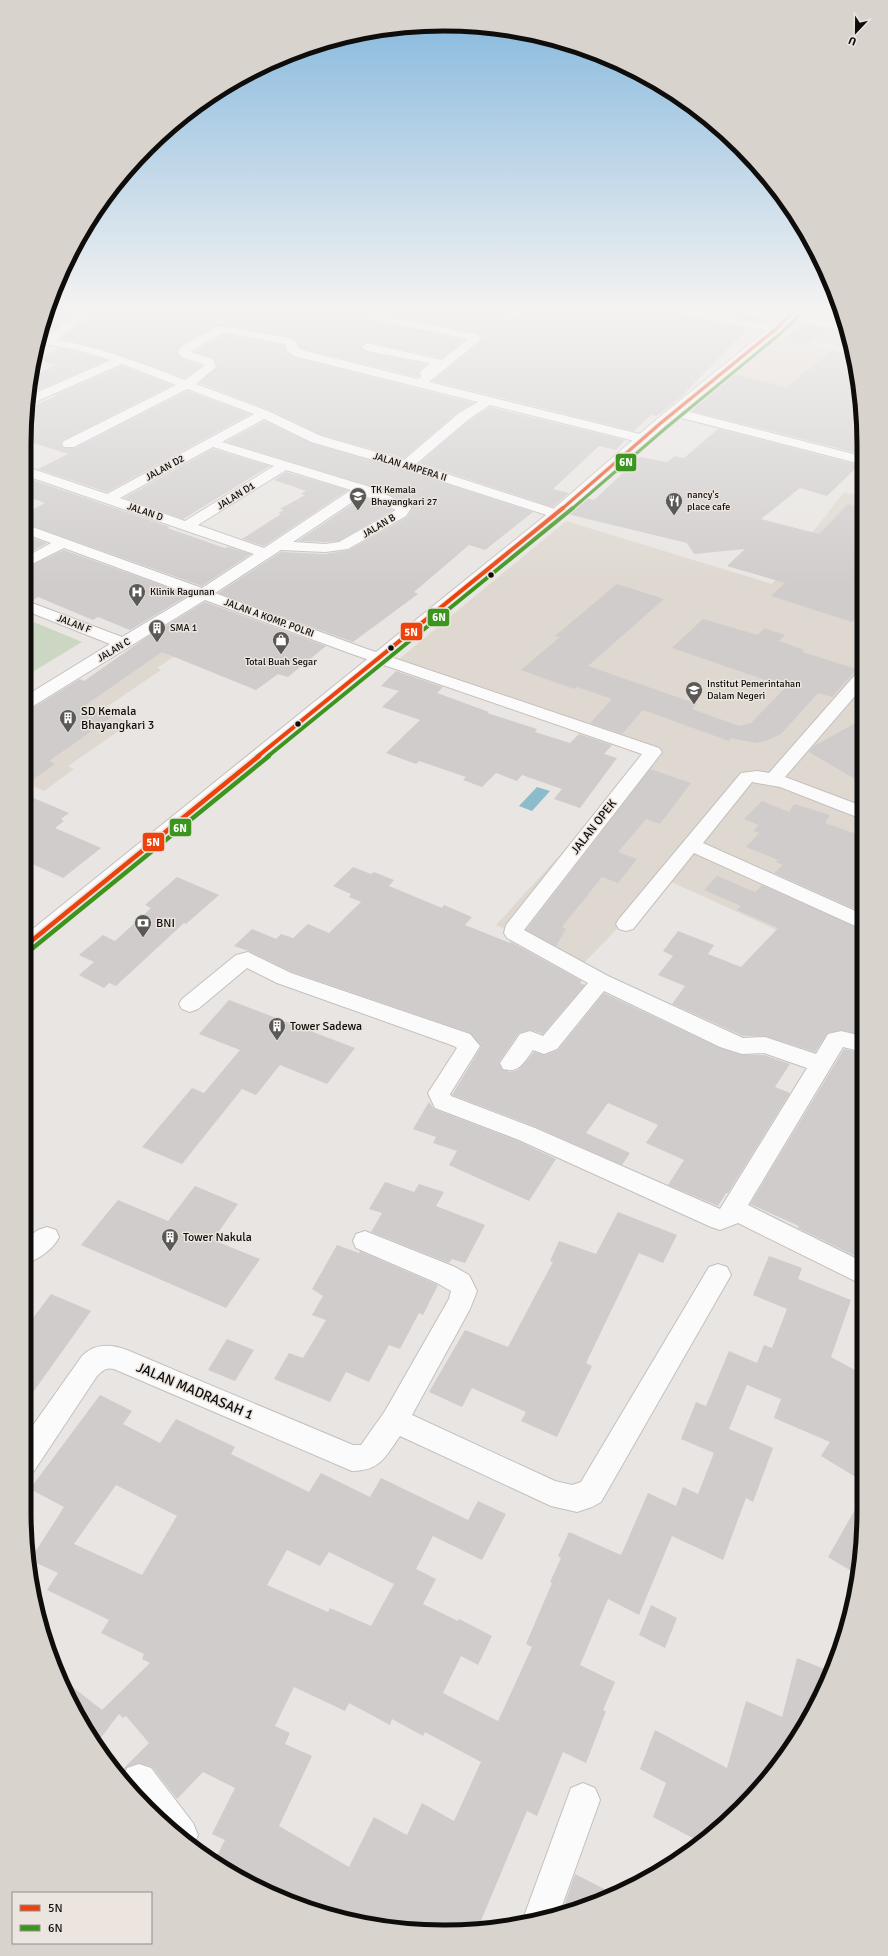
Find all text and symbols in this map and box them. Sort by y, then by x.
north arrow [836,12,876,52]
text: U [847,33,858,48]
street label: JALAN AMPERA II [372,450,448,484]
street label: JALAN D2 [143,452,187,484]
line badge: 6N [615,453,637,472]
text: 6N [619,456,633,469]
street label: JALAN D1 [215,480,257,512]
place label: TK Kemala Bhayangkari 27 [371,484,437,508]
school or university icon: TK Kemala Bhayangkari 27 [348,486,368,511]
place label: nancy's place cafe [687,489,730,513]
restaurant icon: nancy's place cafe [664,491,684,516]
street label: JALAN D [125,500,165,524]
street label: JALAN B [360,511,398,541]
unlabelled marker [486,570,496,580]
hospital icon: Klinik Ragunan [127,582,147,607]
place label: Klinik Ragunan [150,586,215,598]
street label: JALAN A KOMP. POLRI [222,596,316,640]
line badge: 6N [427,608,450,627]
text: 6N [432,611,446,624]
street label: JALAN F [55,612,93,636]
building icon: SMA 1 [147,618,167,643]
place label: SMA 1 [170,622,197,634]
line badge: 5N [400,622,423,641]
text: 5N [404,626,418,639]
shop icon: Total Buah Segar [271,630,291,655]
street label: JALAN C [95,635,133,665]
unlabelled marker [386,643,396,653]
place label: Total Buah Segar [245,656,317,668]
place label: Institut Pemerintahan Dalam Negeri [707,678,801,702]
school or university icon: Institut Pemerintahan Dalam Negeri [684,680,704,705]
place label: SD Kemala Bhayangkari 3 [81,704,154,733]
building icon: SD Kemala Bhayangkari 3 [58,708,78,733]
unlabelled marker [293,719,303,729]
street label: JALAN OPEK [568,797,620,857]
line badge: 6N [169,818,192,837]
text: 6N [173,822,187,835]
line badge: 5N [142,832,165,852]
text: 5N [146,836,160,849]
bank icon: BNI [133,913,153,938]
place label: BNI [156,916,175,931]
building icon: Tower Sadewa [267,1016,287,1041]
place label: Tower Sadewa [290,1019,362,1034]
building icon: Tower Nakula [160,1227,180,1252]
place label: Tower Nakula [183,1230,252,1245]
street label: JALAN MADRASAH 1 [134,1359,256,1423]
legend [12,1892,152,1944]
text: 5N [48,1901,63,1916]
text: 6N [48,1921,63,1936]

